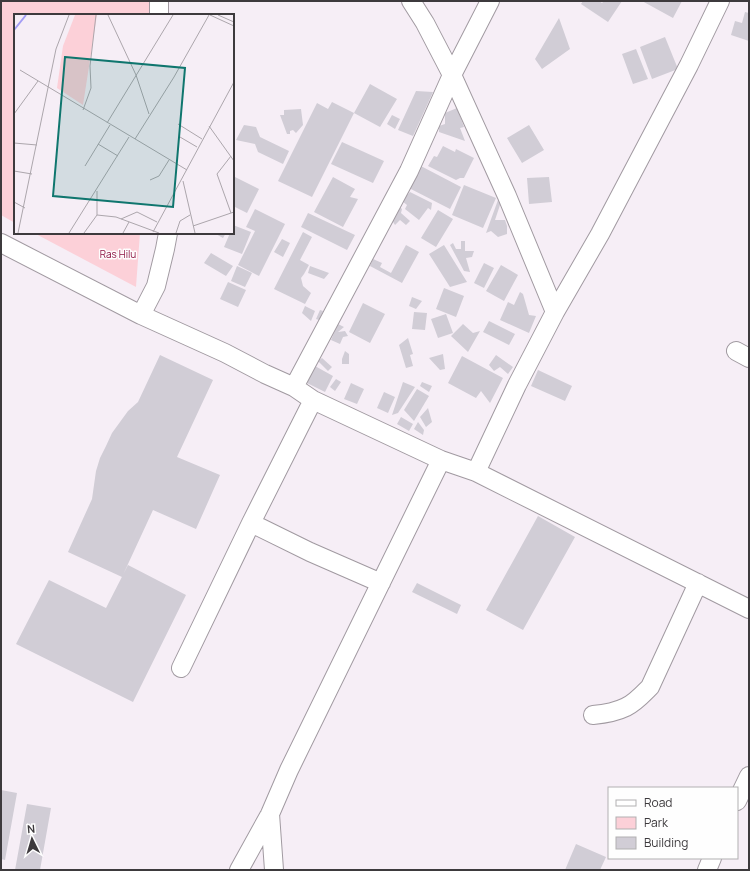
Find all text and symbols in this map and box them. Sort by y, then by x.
inset map [14,14,234,234]
park label: Ras Hilu [100,247,136,261]
legend [608,787,738,859]
text: Road [644,794,672,811]
text: Park [644,814,669,831]
north arrow [12,819,52,859]
text: N [26,821,36,836]
text: Building [644,834,688,851]

